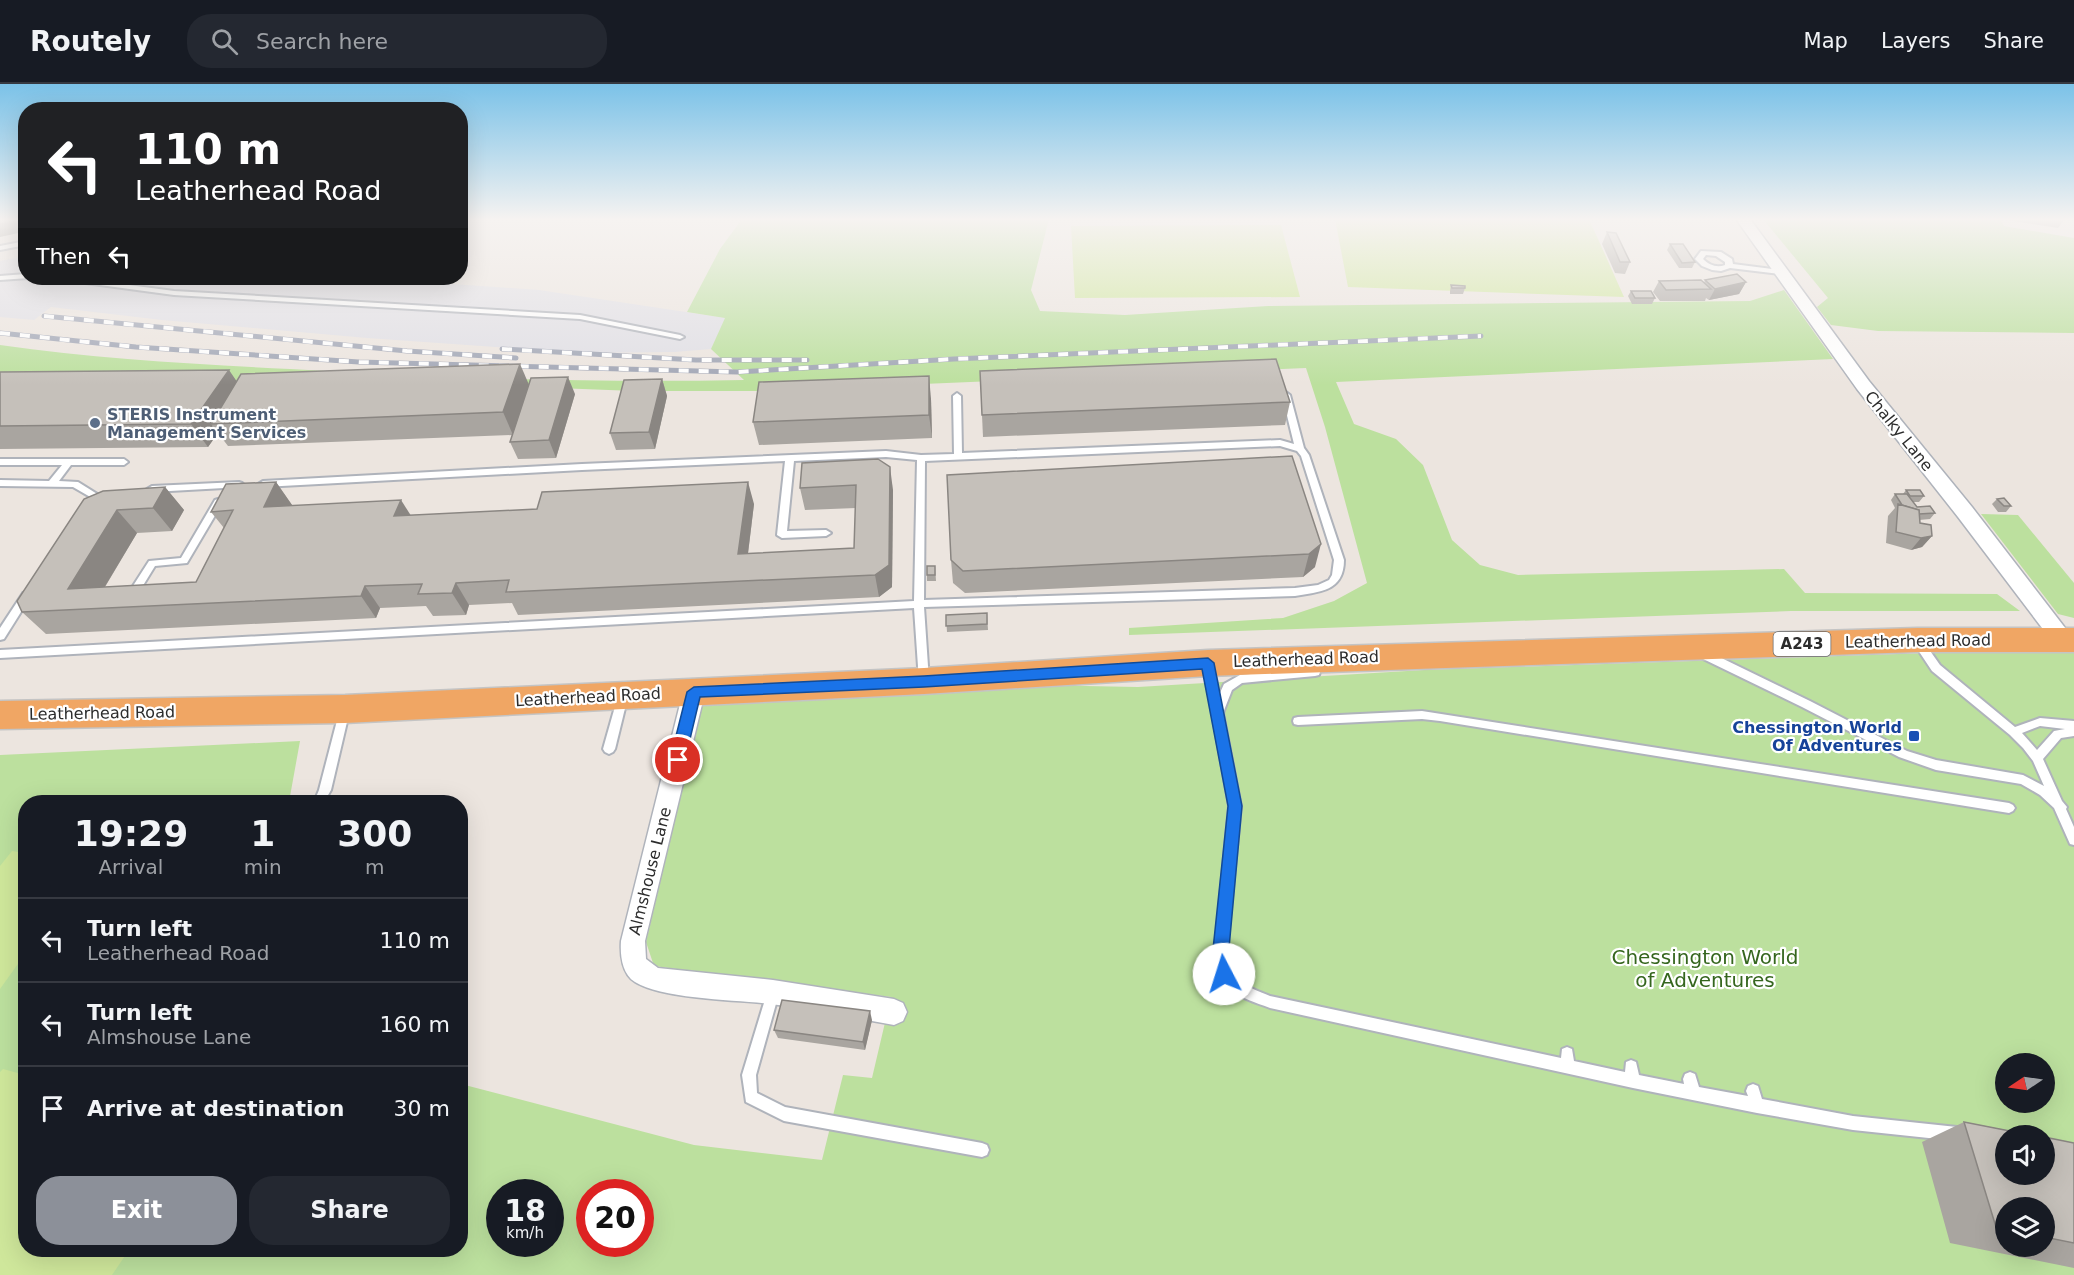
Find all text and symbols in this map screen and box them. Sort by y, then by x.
search box [187,14,607,68]
text: Routely [30,25,151,58]
icon: search [208,25,241,58]
text: Search here [256,29,388,54]
text: Map [1804,29,1848,53]
text: Layers [1881,29,1950,53]
text: Share [1983,29,2044,53]
text: 110 m [135,125,281,174]
icon: left [36,126,114,204]
text: Leatherhead Road [135,175,381,206]
icon: left [103,240,136,273]
text: Then [36,244,91,269]
street label: Chalky Lane [1861,387,1937,475]
place label: STERIS Instrument Management Services [107,405,306,442]
marker: STERIS Instrument Management Services [88,416,102,430]
street label: Leatherhead Road [1845,630,1991,652]
road number: A243 [1774,632,1830,656]
street label: Leatherhead Road [1233,647,1379,671]
street label: Leatherhead Road [515,684,661,710]
street label: Leatherhead Road [29,702,175,724]
place label: Chessington World Of Adventures [1732,718,1902,755]
marker: Chessington World Of Adventures [1907,729,1921,743]
pin [652,734,703,785]
icon: arrive [661,743,694,776]
street label: Almshouse Lane [625,805,675,937]
text: 19:29 [74,813,188,854]
text: 1 [250,813,275,854]
text: 300 [337,813,412,854]
text: Arrival [98,855,163,879]
text: min [244,855,282,879]
text: m [365,855,385,879]
text: Turn left [87,916,192,941]
icon: left [36,924,69,957]
text: 110 m [380,928,450,953]
text: Leatherhead Road [87,941,270,965]
position arrow [1192,942,1256,1006]
park label: Chessington World of Adventures [1611,945,1799,992]
text: Turn left [87,1000,192,1025]
icon: left [36,1008,69,1041]
text: 160 m [380,1012,450,1037]
text: Almshouse Lane [87,1025,251,1049]
north arrow [1995,1053,2055,1113]
map controls [1995,1053,2055,1257]
icon: arrive [36,1092,69,1125]
text: Arrive at destination [87,1096,344,1121]
text: 30 m [394,1096,450,1121]
button: sound [1995,1125,2055,1185]
button: Exit [36,1176,237,1245]
button: Share [249,1176,450,1245]
speed limit sign: 20 [576,1179,654,1257]
text: 18 [504,1193,546,1228]
button: layers [1995,1197,2055,1257]
text: km/h [506,1224,544,1242]

